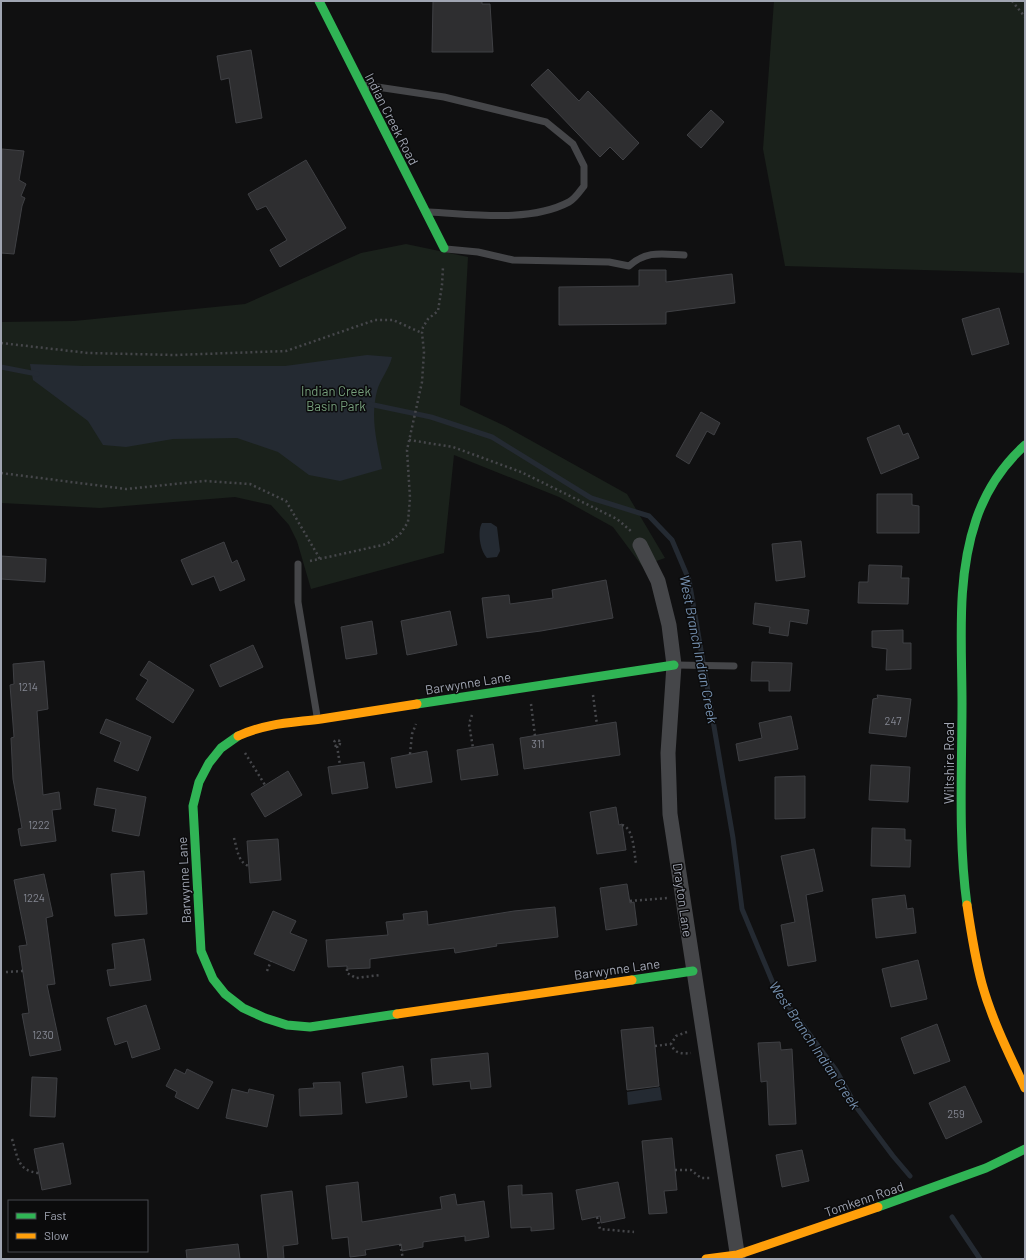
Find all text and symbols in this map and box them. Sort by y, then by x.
street label: Indian Creek Road [362,70,422,168]
park label: Indian Creek Basin Park [301,383,371,414]
water label: West Branch Indian Creek [676,573,722,725]
street label: Barwynne Lane [424,668,512,698]
house number: 1214 [18,680,38,693]
house number: 247 [885,714,901,727]
street label: Wiltshire Road [941,722,957,804]
house number: 311 [531,737,545,750]
house number: 1222 [28,818,50,831]
street label: Barwynne Lane [174,836,194,924]
street label: Drayton Lane [670,862,696,938]
house number: 1224 [23,891,45,904]
street label: Barwynne Lane [573,955,661,983]
water label: West Branch Indian Creek [766,978,864,1113]
house number: 1230 [32,1028,54,1041]
house number: 259 [947,1107,965,1120]
street label: Tomkenn Road [822,1178,906,1220]
legend [8,1200,148,1252]
text: Fast [44,1208,67,1222]
text: Slow [44,1228,69,1242]

